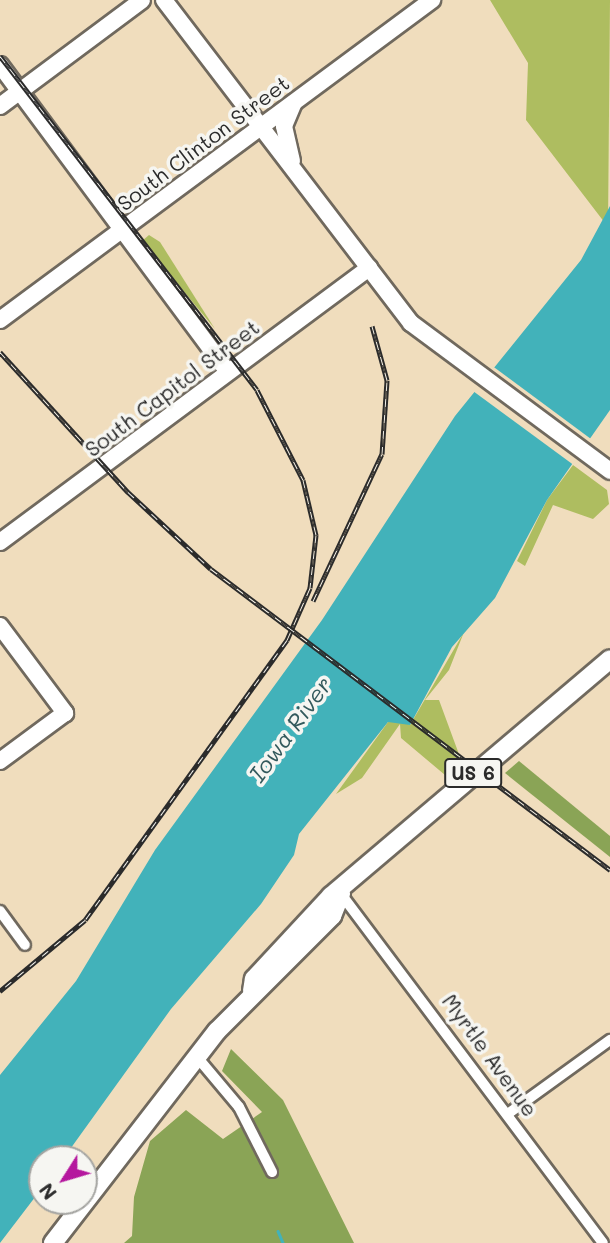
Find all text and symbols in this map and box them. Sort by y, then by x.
street label: South Clinton Street [112,70,294,216]
street label: South Capitol Street [80,314,264,462]
water label: Iowa River [243,671,337,787]
road number: US 6 [443,758,503,788]
street label: Myrtle Avenue [437,989,543,1121]
north arrow [28,1145,98,1215]
text: N [33,1178,62,1205]

